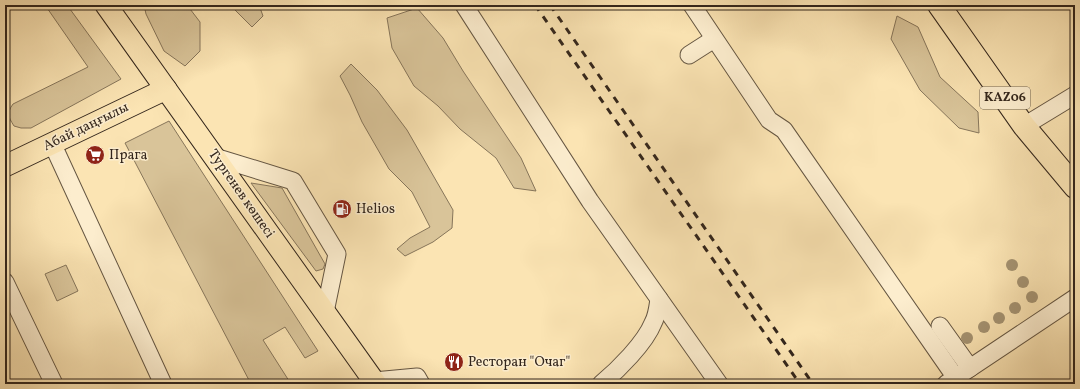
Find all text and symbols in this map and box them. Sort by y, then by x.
road number: KАZ06 [980,87,1030,109]
street label: Абай даңғылы [40,98,132,156]
supermarket icon: Прага [84,144,106,166]
place label: Прага [109,146,147,165]
street label: Тургенев көшесі [203,146,279,242]
fuel station icon: Helios [331,198,353,220]
place label: Helios [356,200,395,219]
restaurant icon: Ресторан "Очаг" [443,351,465,373]
place label: Ресторан "Очаг" [468,353,570,372]

